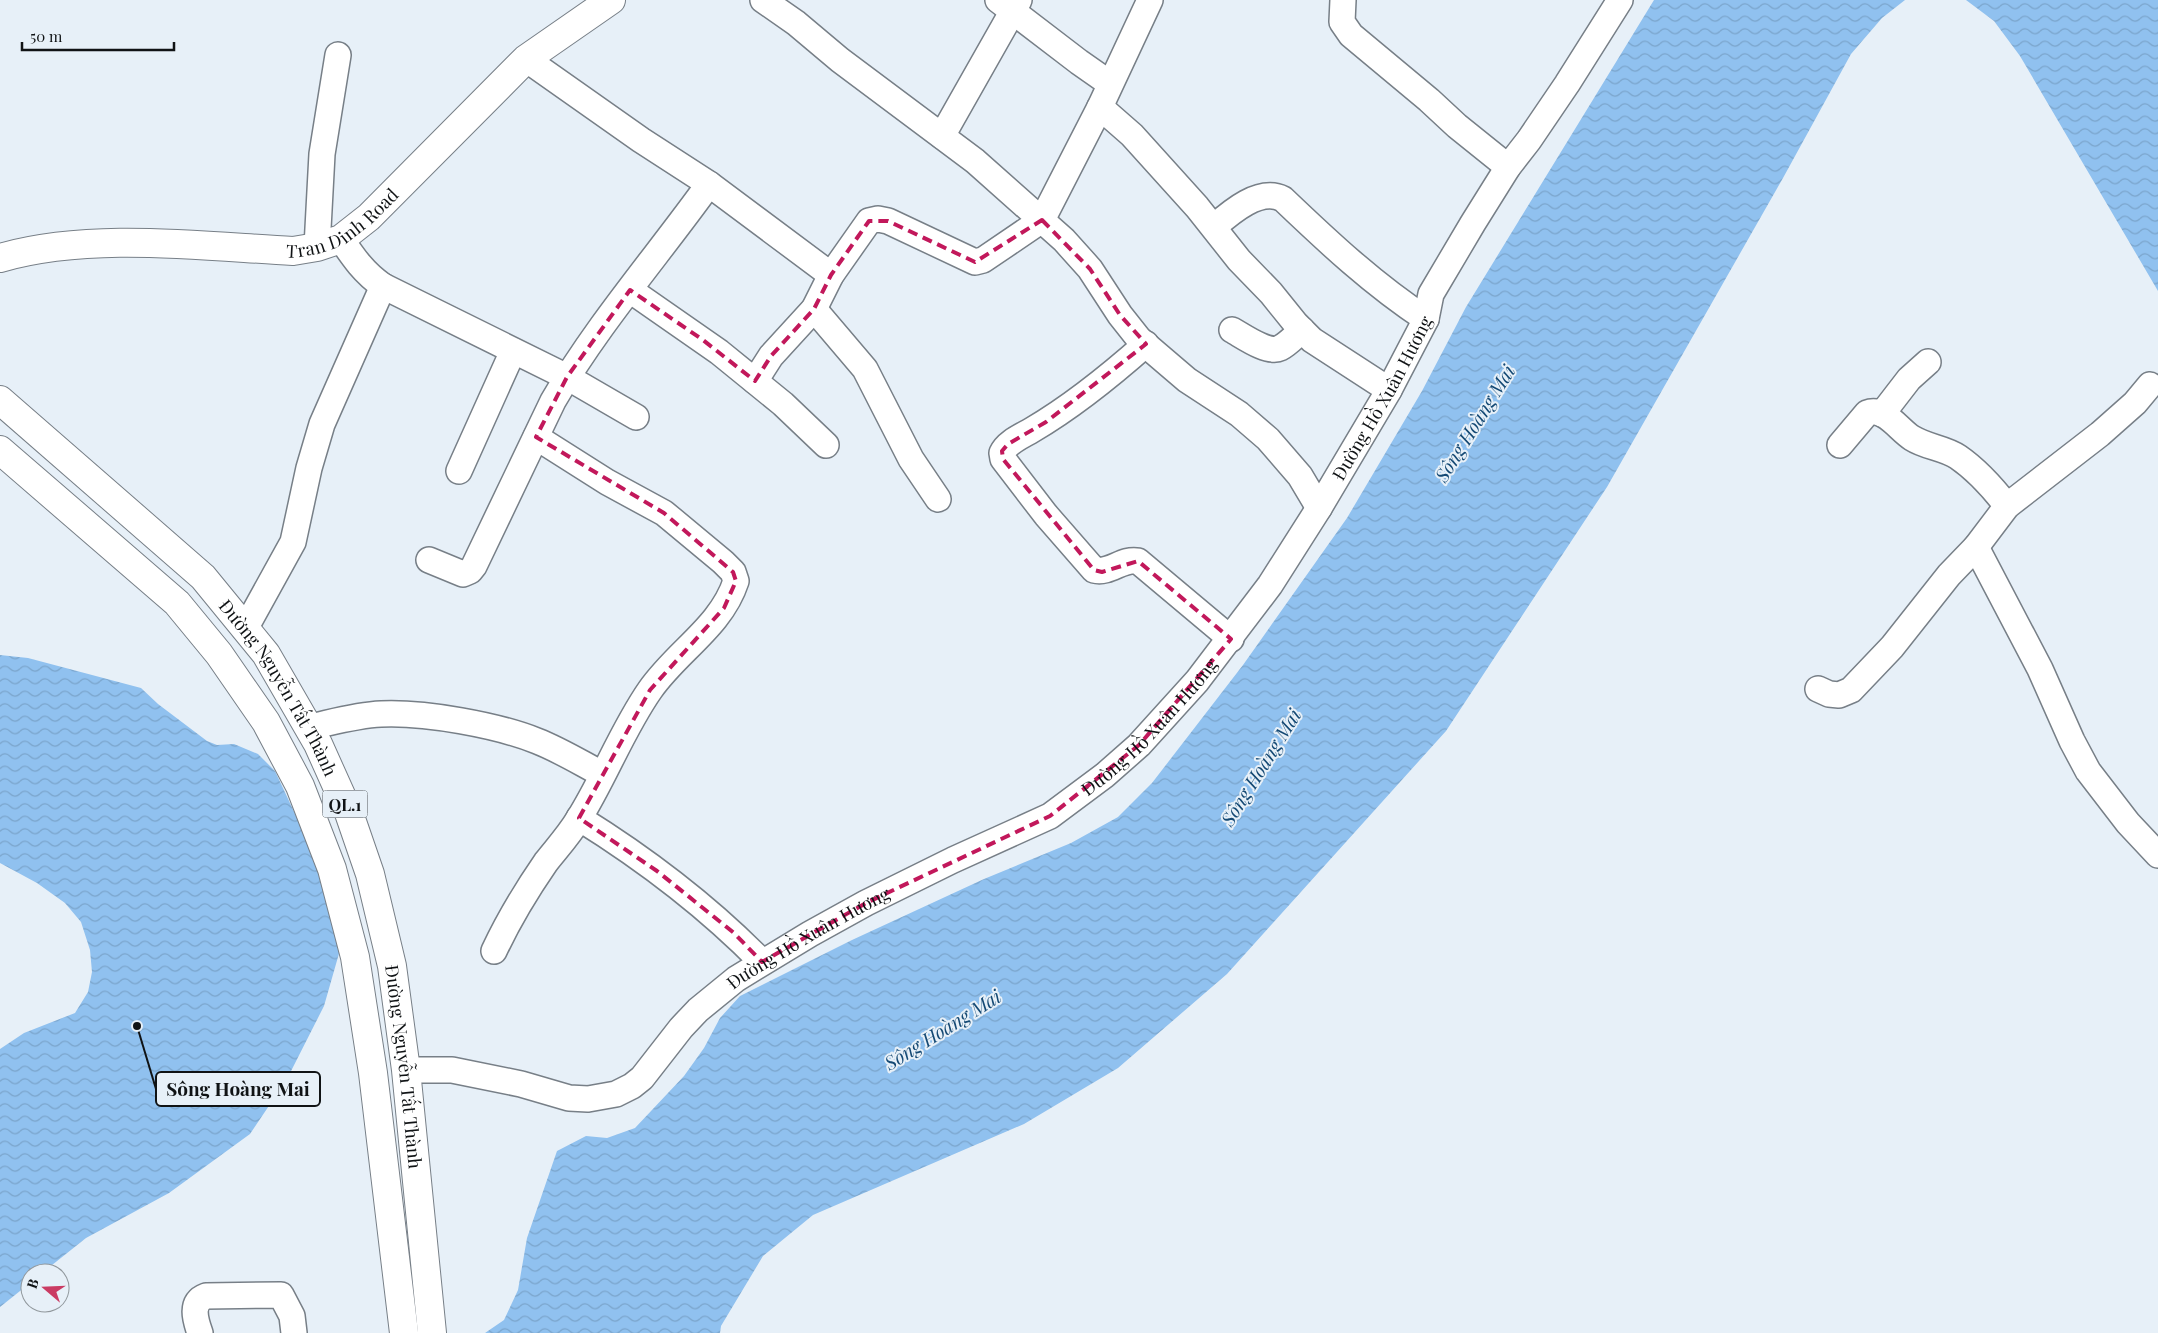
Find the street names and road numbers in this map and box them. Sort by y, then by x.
street label: Tran Dinh Road [286,182,404,263]
street label: Đường Hồ Xuân Hương [1326,311,1438,485]
street label: Đường Nguyễn Tất Thành [214,594,343,780]
street label: Đường Hồ Xuân Hương [1076,652,1223,801]
road number: QL.1 [322,791,368,818]
street label: Đường Hồ Xuân Hương [721,881,894,994]
street label: Đường Nguyễn Tất Thành [380,963,428,1170]

